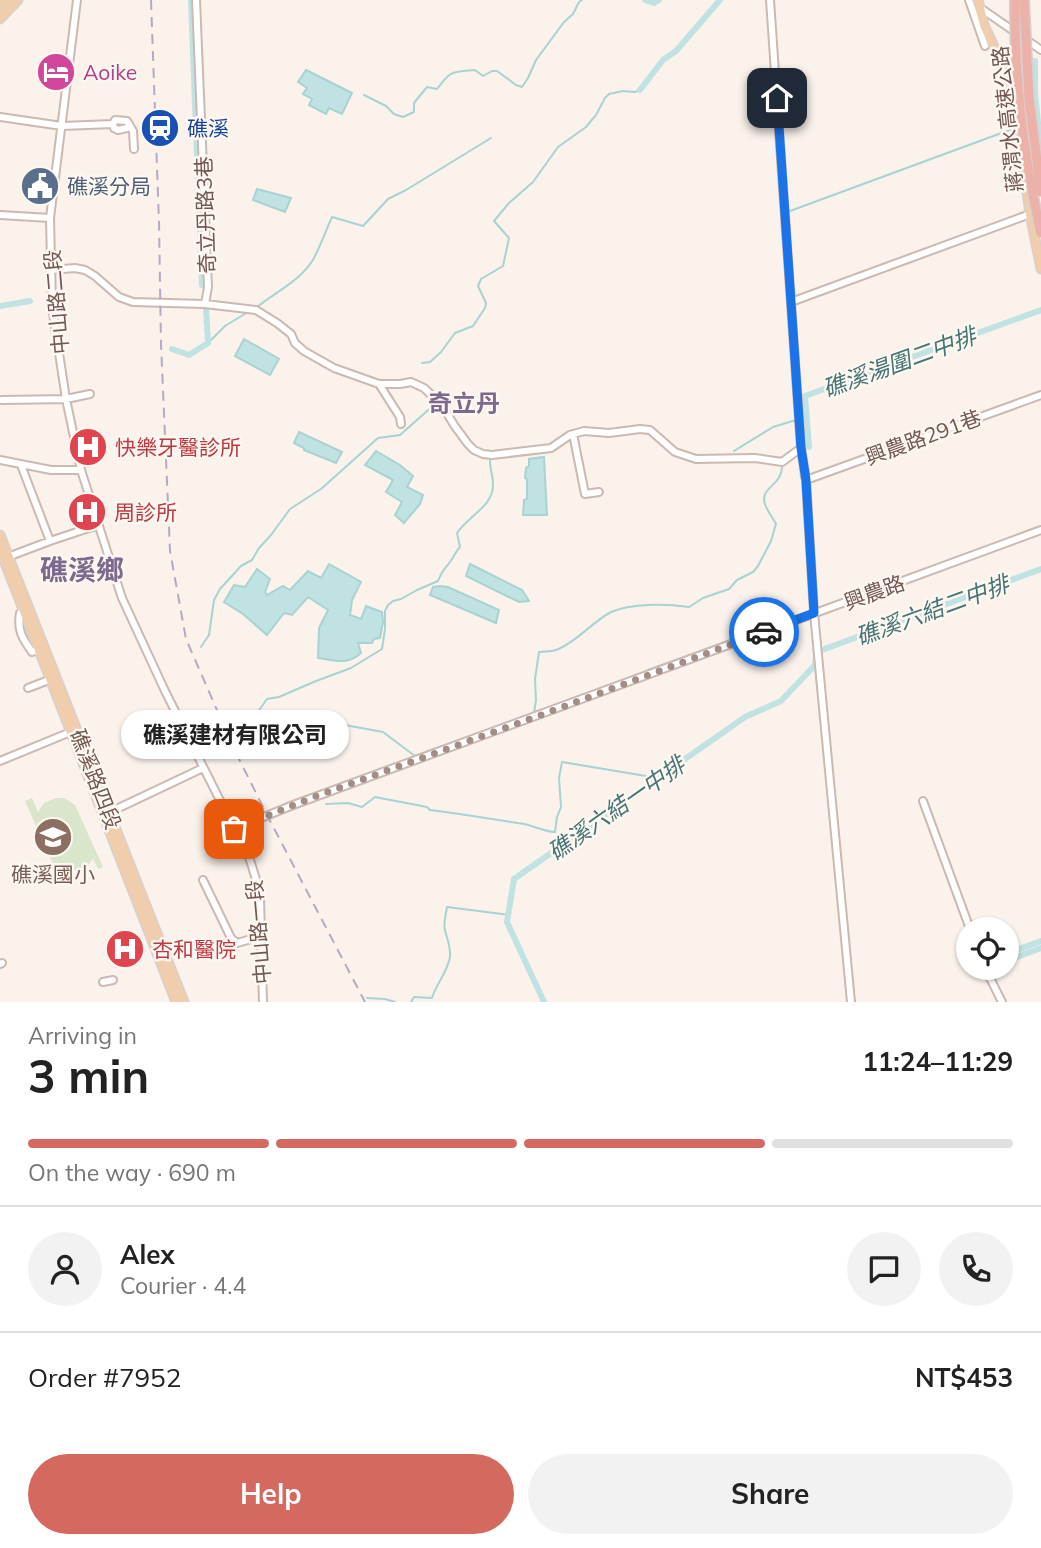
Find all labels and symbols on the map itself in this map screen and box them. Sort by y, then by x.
street label: 蔣渭水高速公路 [986,45,1028,193]
hotel icon: Aoike [35,51,77,93]
place label: Aoike [83,59,137,85]
pin [747,68,807,128]
station icon: 礁溪 [139,107,181,149]
place label: 礁溪 [187,115,229,141]
street label: 奇立丹路3巷 [190,156,220,274]
public building icon: 礁溪分局 [19,165,61,207]
place label: 礁溪分局 [67,173,151,199]
street label: 中山路二段 [38,249,74,355]
water label: 礁溪湯圍二中排 [818,320,982,403]
district label: 奇立丹 [428,388,500,418]
street label: 興農路291巷 [861,404,985,470]
hospital icon: 快樂牙醫診所 [67,426,109,468]
place label: 快樂牙醫診所 [115,434,241,460]
hospital icon: 周診所 [66,491,108,533]
place label: 周診所 [114,499,177,525]
district label: 礁溪鄉 [40,552,124,587]
water label: 礁溪六結二中排 [851,568,1015,651]
street label: 興農路 [840,569,908,615]
courier [729,597,799,667]
callout: 礁溪建材有限公司 [120,710,348,759]
street label: 礁溪路四段 [65,725,127,833]
water label: 礁溪六結一中排 [542,748,693,866]
pin [204,799,264,859]
school or university icon: 礁溪國小 [32,816,74,858]
place label: 礁溪國小 [11,861,95,887]
street label: 中山路一段 [240,879,276,985]
hospital icon: 杏和醫院 [104,928,146,970]
place label: 杏和醫院 [152,936,236,962]

